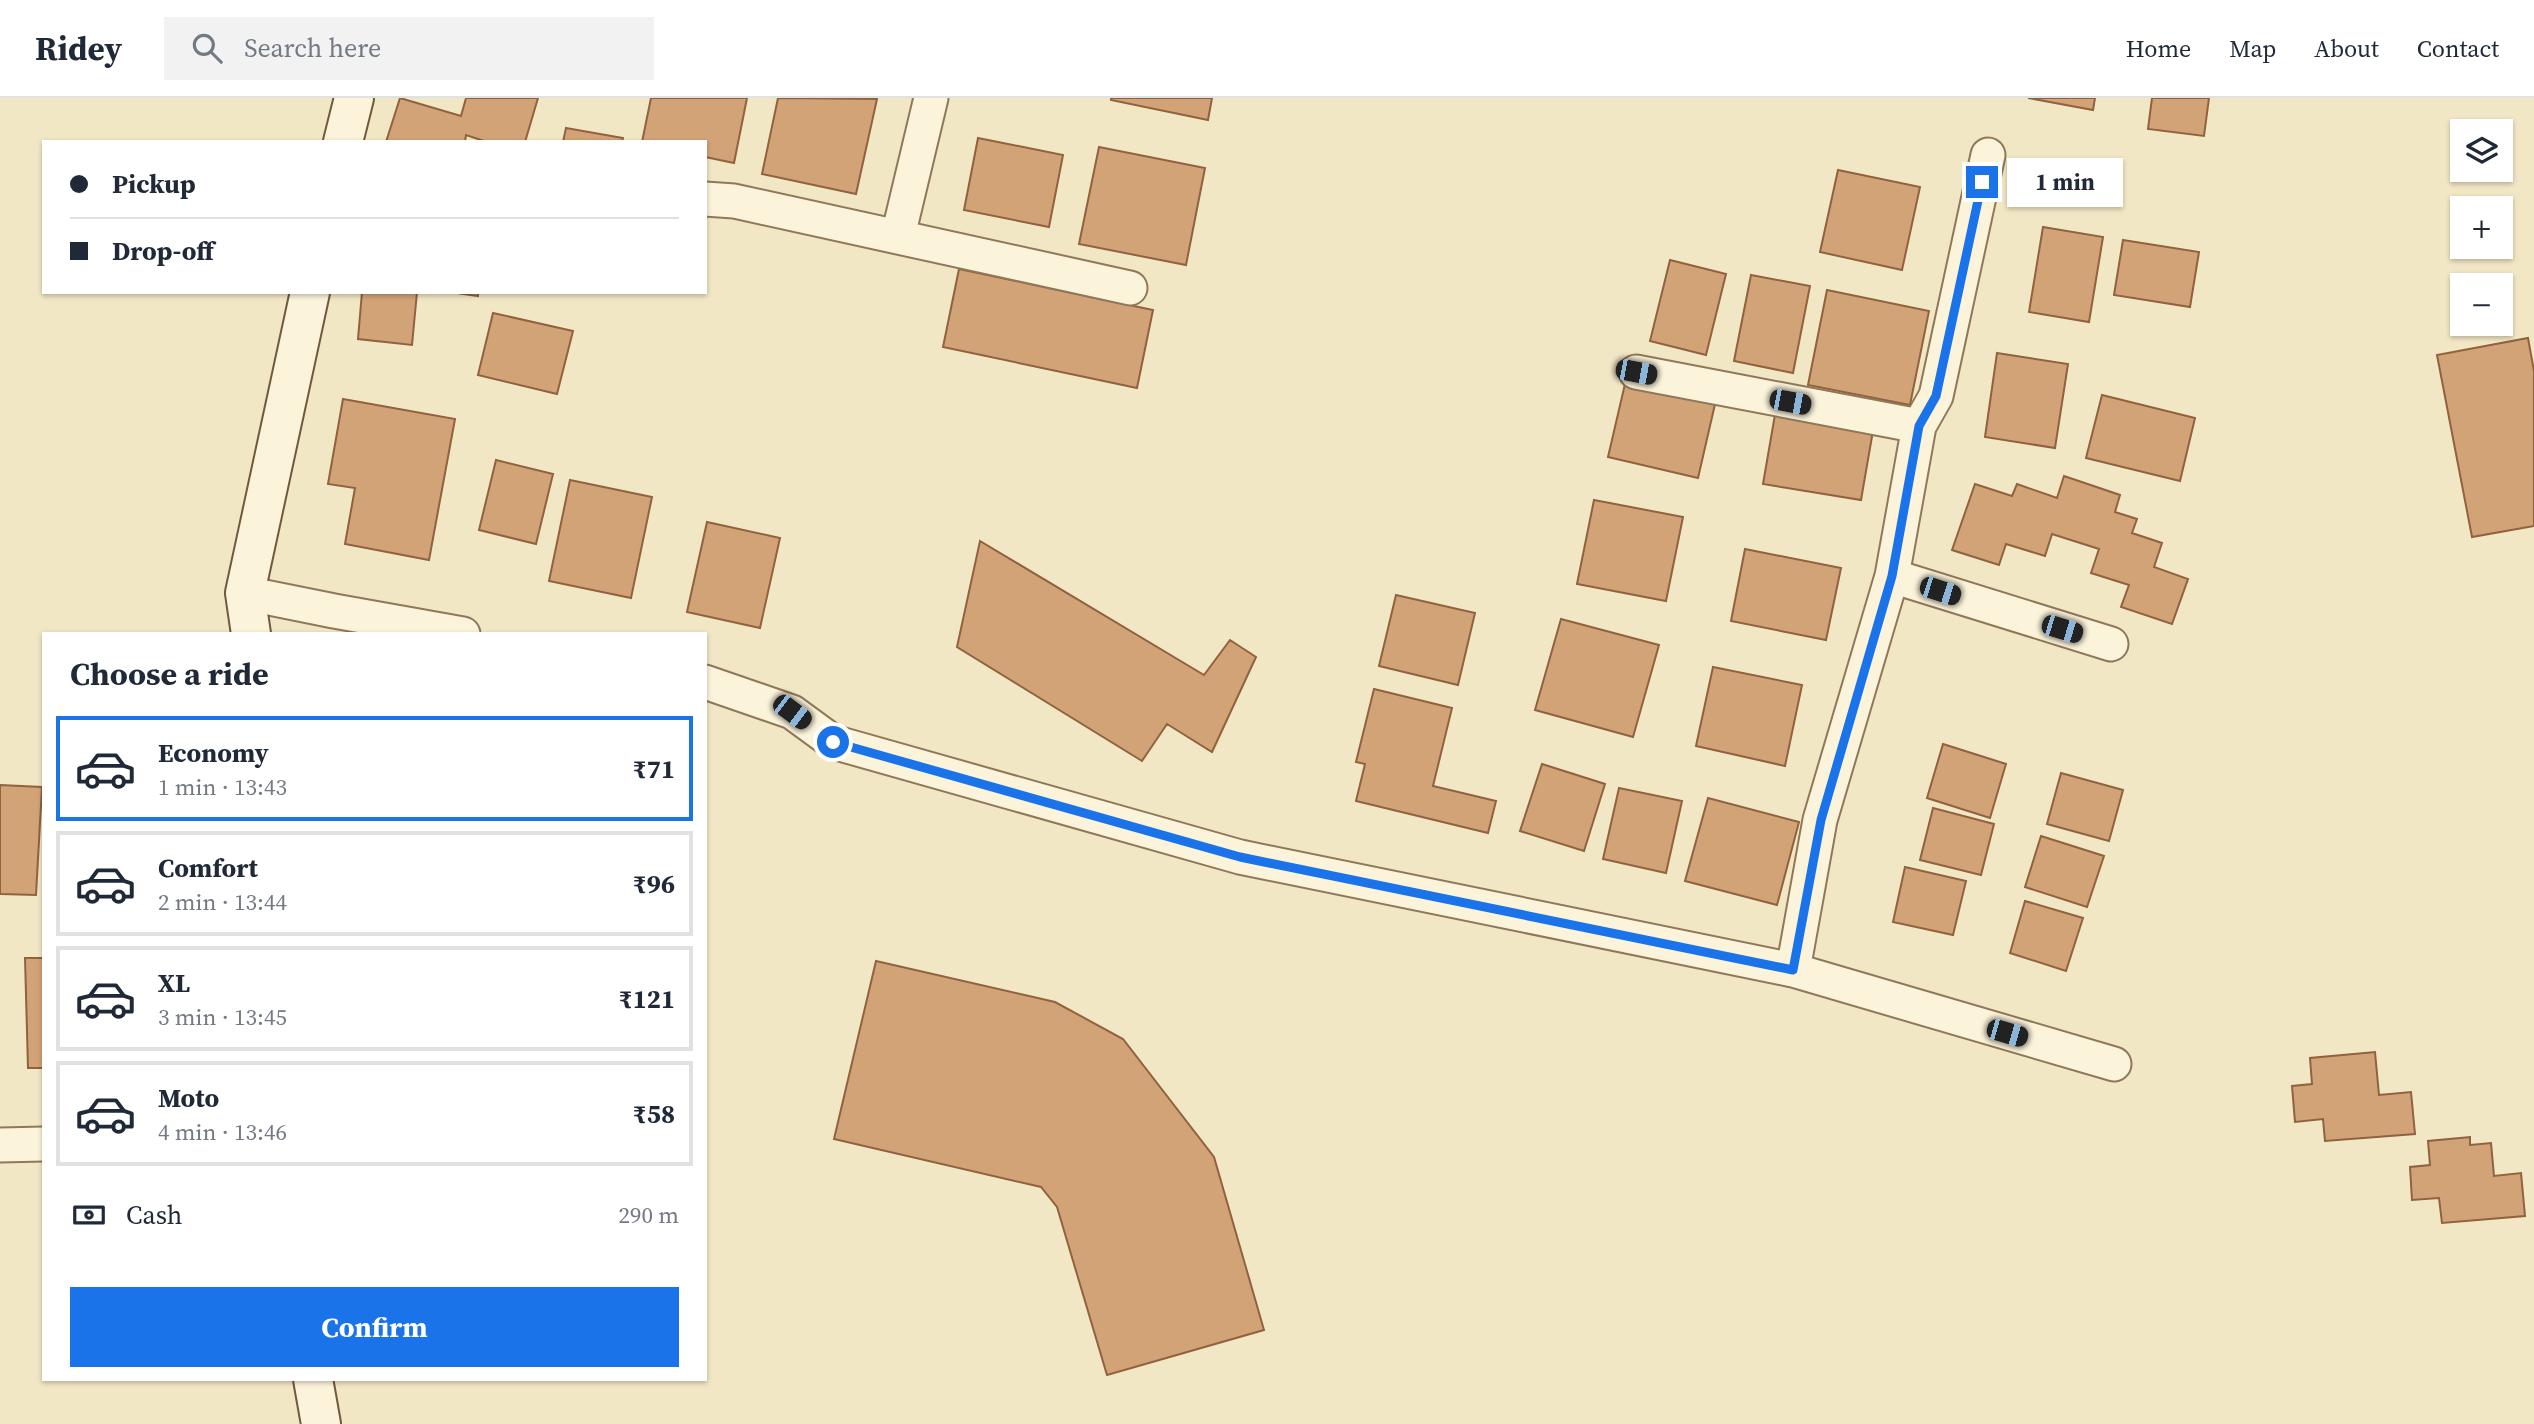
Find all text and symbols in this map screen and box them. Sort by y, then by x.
search box [164,17,654,80]
text: Ridey [35,26,122,71]
icon: search [188,29,226,67]
text: Search here [244,30,381,66]
text: Home [2126,32,2191,65]
text: Map [2229,32,2276,65]
text: About [2314,32,2379,65]
text: Contact [2417,32,2499,65]
map controls [2450,119,2513,336]
button: layers [2450,119,2513,182]
callout: 1 min [2007,158,2122,206]
text: Pickup [112,166,196,202]
route end [1966,166,1998,198]
text: 1 min [2035,166,2095,198]
button: + [2450,196,2513,259]
text: Drop-off [112,233,214,269]
button: − [2450,273,2513,336]
car [1614,358,1659,386]
car [1768,388,1813,416]
car [1917,575,1964,607]
car [2039,613,2086,645]
text: Choose a ride [70,652,269,696]
car [769,691,816,733]
route start [817,726,849,758]
text: Economy [158,735,269,771]
icon: car [74,737,137,800]
text: ₹71 [633,751,675,787]
text: 1 min · 13:43 [158,771,287,803]
text: Comfort [158,850,258,886]
icon: car [74,852,137,915]
text: ₹96 [633,866,675,902]
text: 2 min · 13:44 [158,886,287,918]
text: XL [158,965,190,1001]
icon: car [74,967,137,1030]
text: ₹121 [619,981,675,1017]
text: 3 min · 13:45 [158,1001,287,1033]
car [1984,1017,2031,1049]
text: Moto [158,1080,219,1116]
icon: car [74,1082,137,1145]
text: ₹58 [633,1096,675,1132]
text: 4 min · 13:46 [158,1116,287,1148]
icon: cash [70,1196,108,1234]
text: Cash [126,1197,182,1233]
text: 290 m [618,1199,679,1231]
button: Confirm [70,1287,679,1367]

